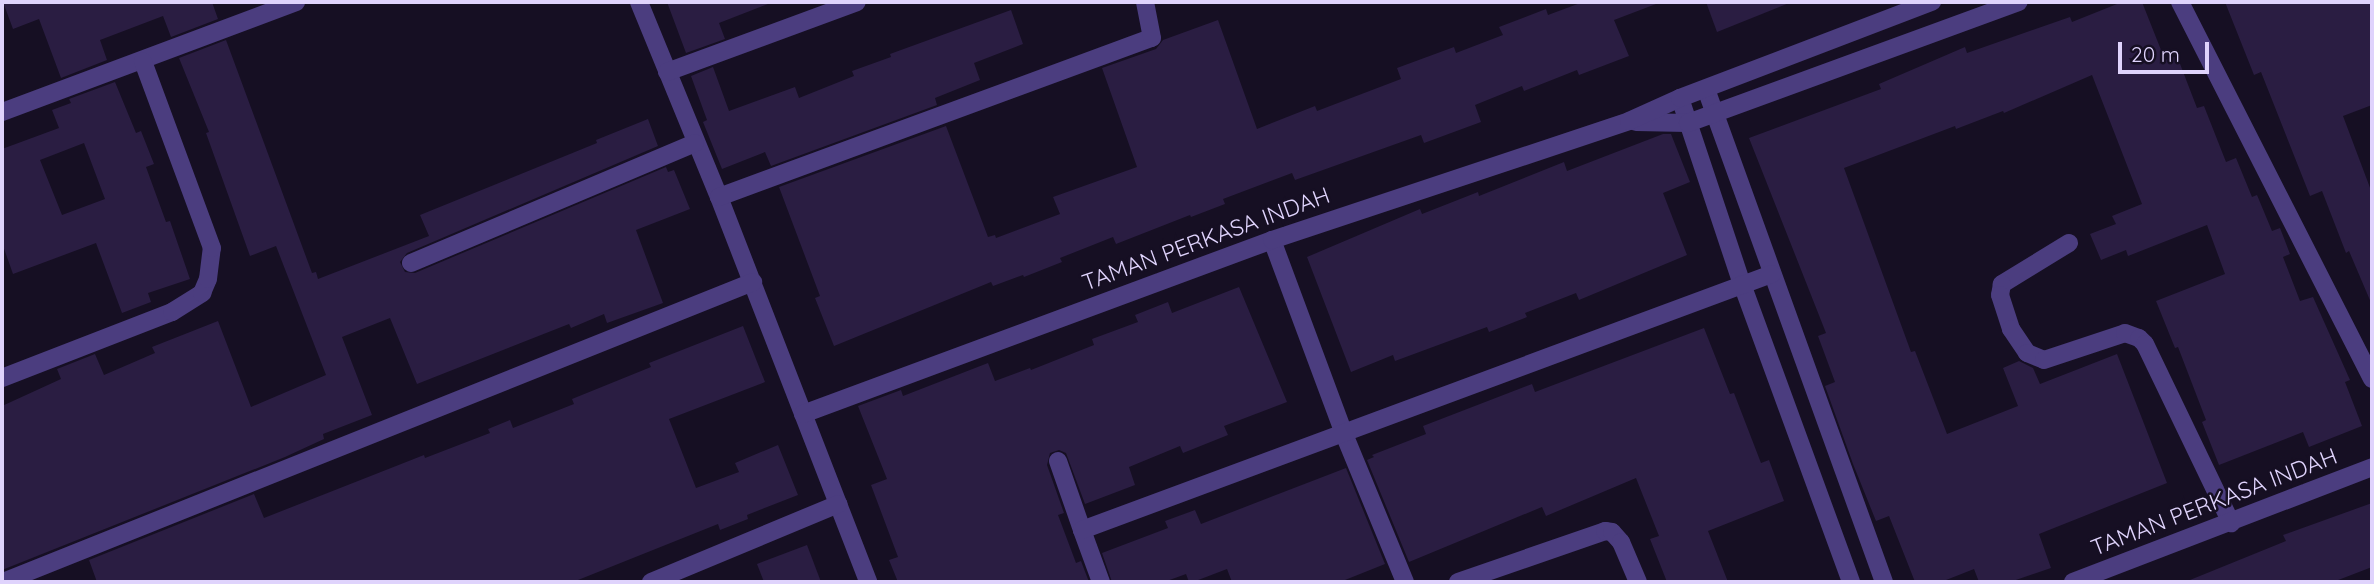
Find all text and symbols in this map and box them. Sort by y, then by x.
scale bar [2122,28,2213,72]
text: 20 m [2131,41,2180,67]
street label: TAMAN PERKASA INDAH [1078,181,1334,297]
street label: TAMAN PERKASA INDAH [2087,442,2341,562]

